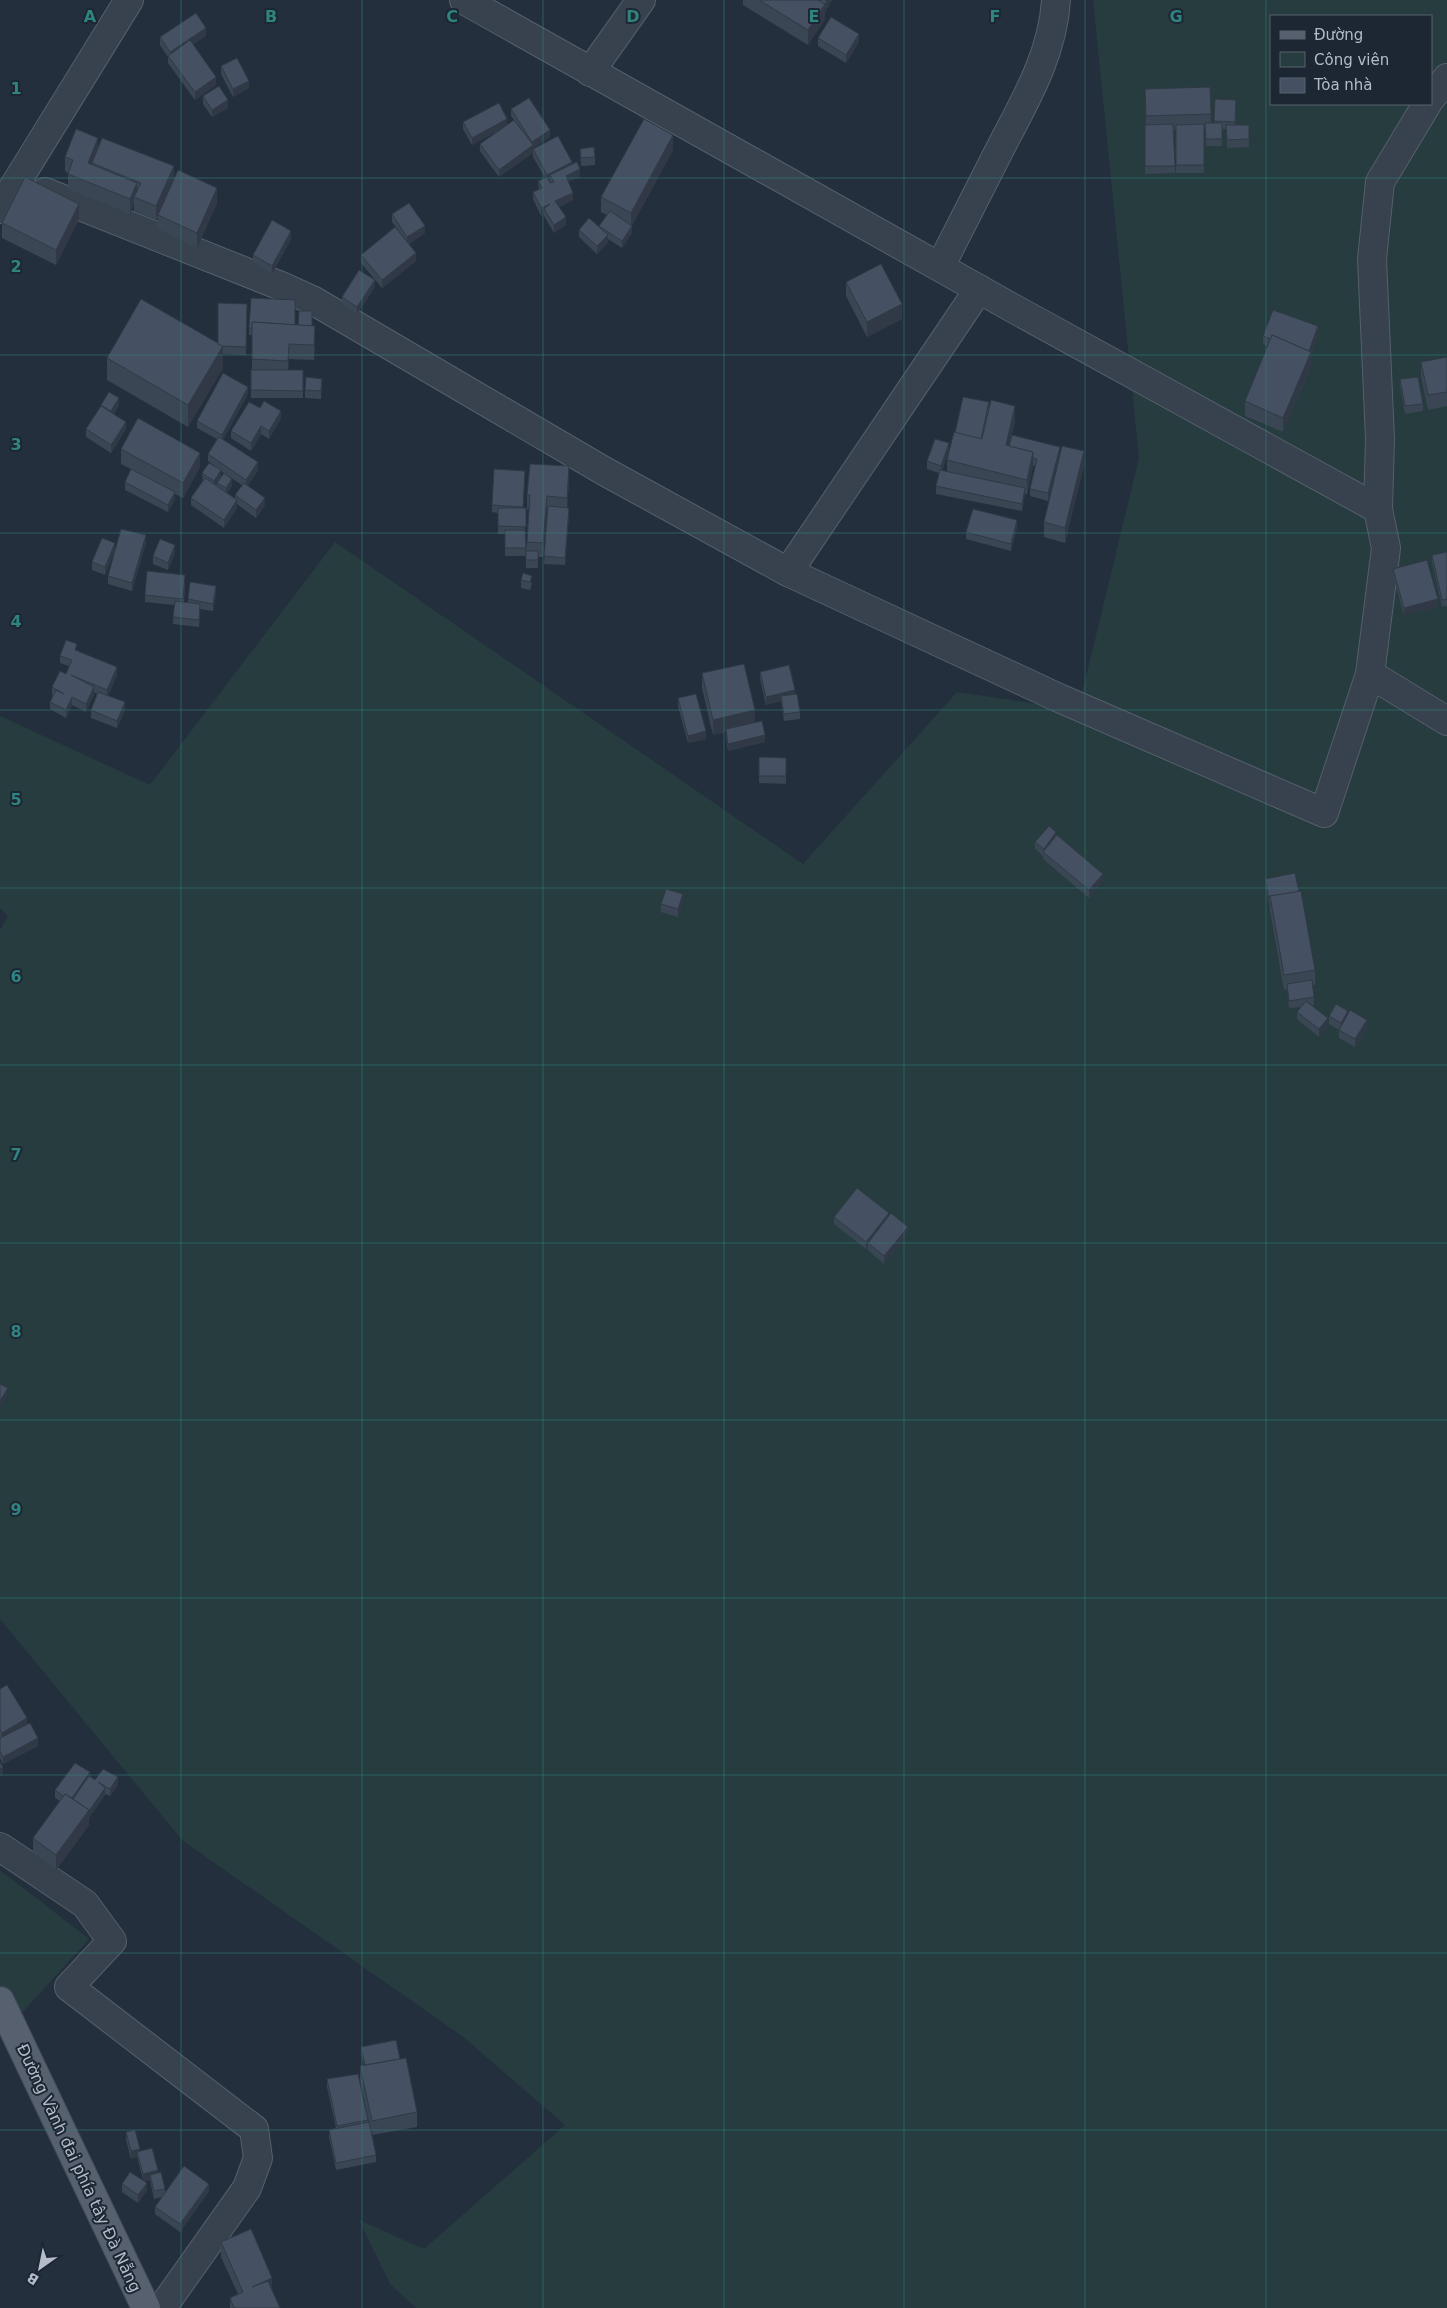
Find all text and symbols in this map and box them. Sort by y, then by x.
text: A [84,7,97,26]
text: B [265,7,277,26]
text: C [446,7,458,26]
text: D [626,7,640,26]
text: E [809,7,819,26]
text: F [990,7,1000,26]
text: G [1169,7,1183,26]
legend [1270,15,1432,105]
text: Đường [1314,26,1363,44]
text: Công viên [1314,51,1389,69]
text: Tòa nhà [1313,76,1373,94]
text: 1 [10,79,22,98]
text: 2 [10,257,22,276]
text: 3 [10,435,22,454]
text: 4 [10,612,22,631]
text: 5 [10,790,22,809]
text: 6 [10,967,22,986]
text: 7 [10,1145,22,1164]
text: 8 [10,1322,22,1341]
text: 9 [10,1500,22,1519]
street label: Đường Vành đai phía tây Đà Nẵng [13,2041,145,2295]
north arrow [15,2243,65,2293]
text: B [24,2269,42,2289]

